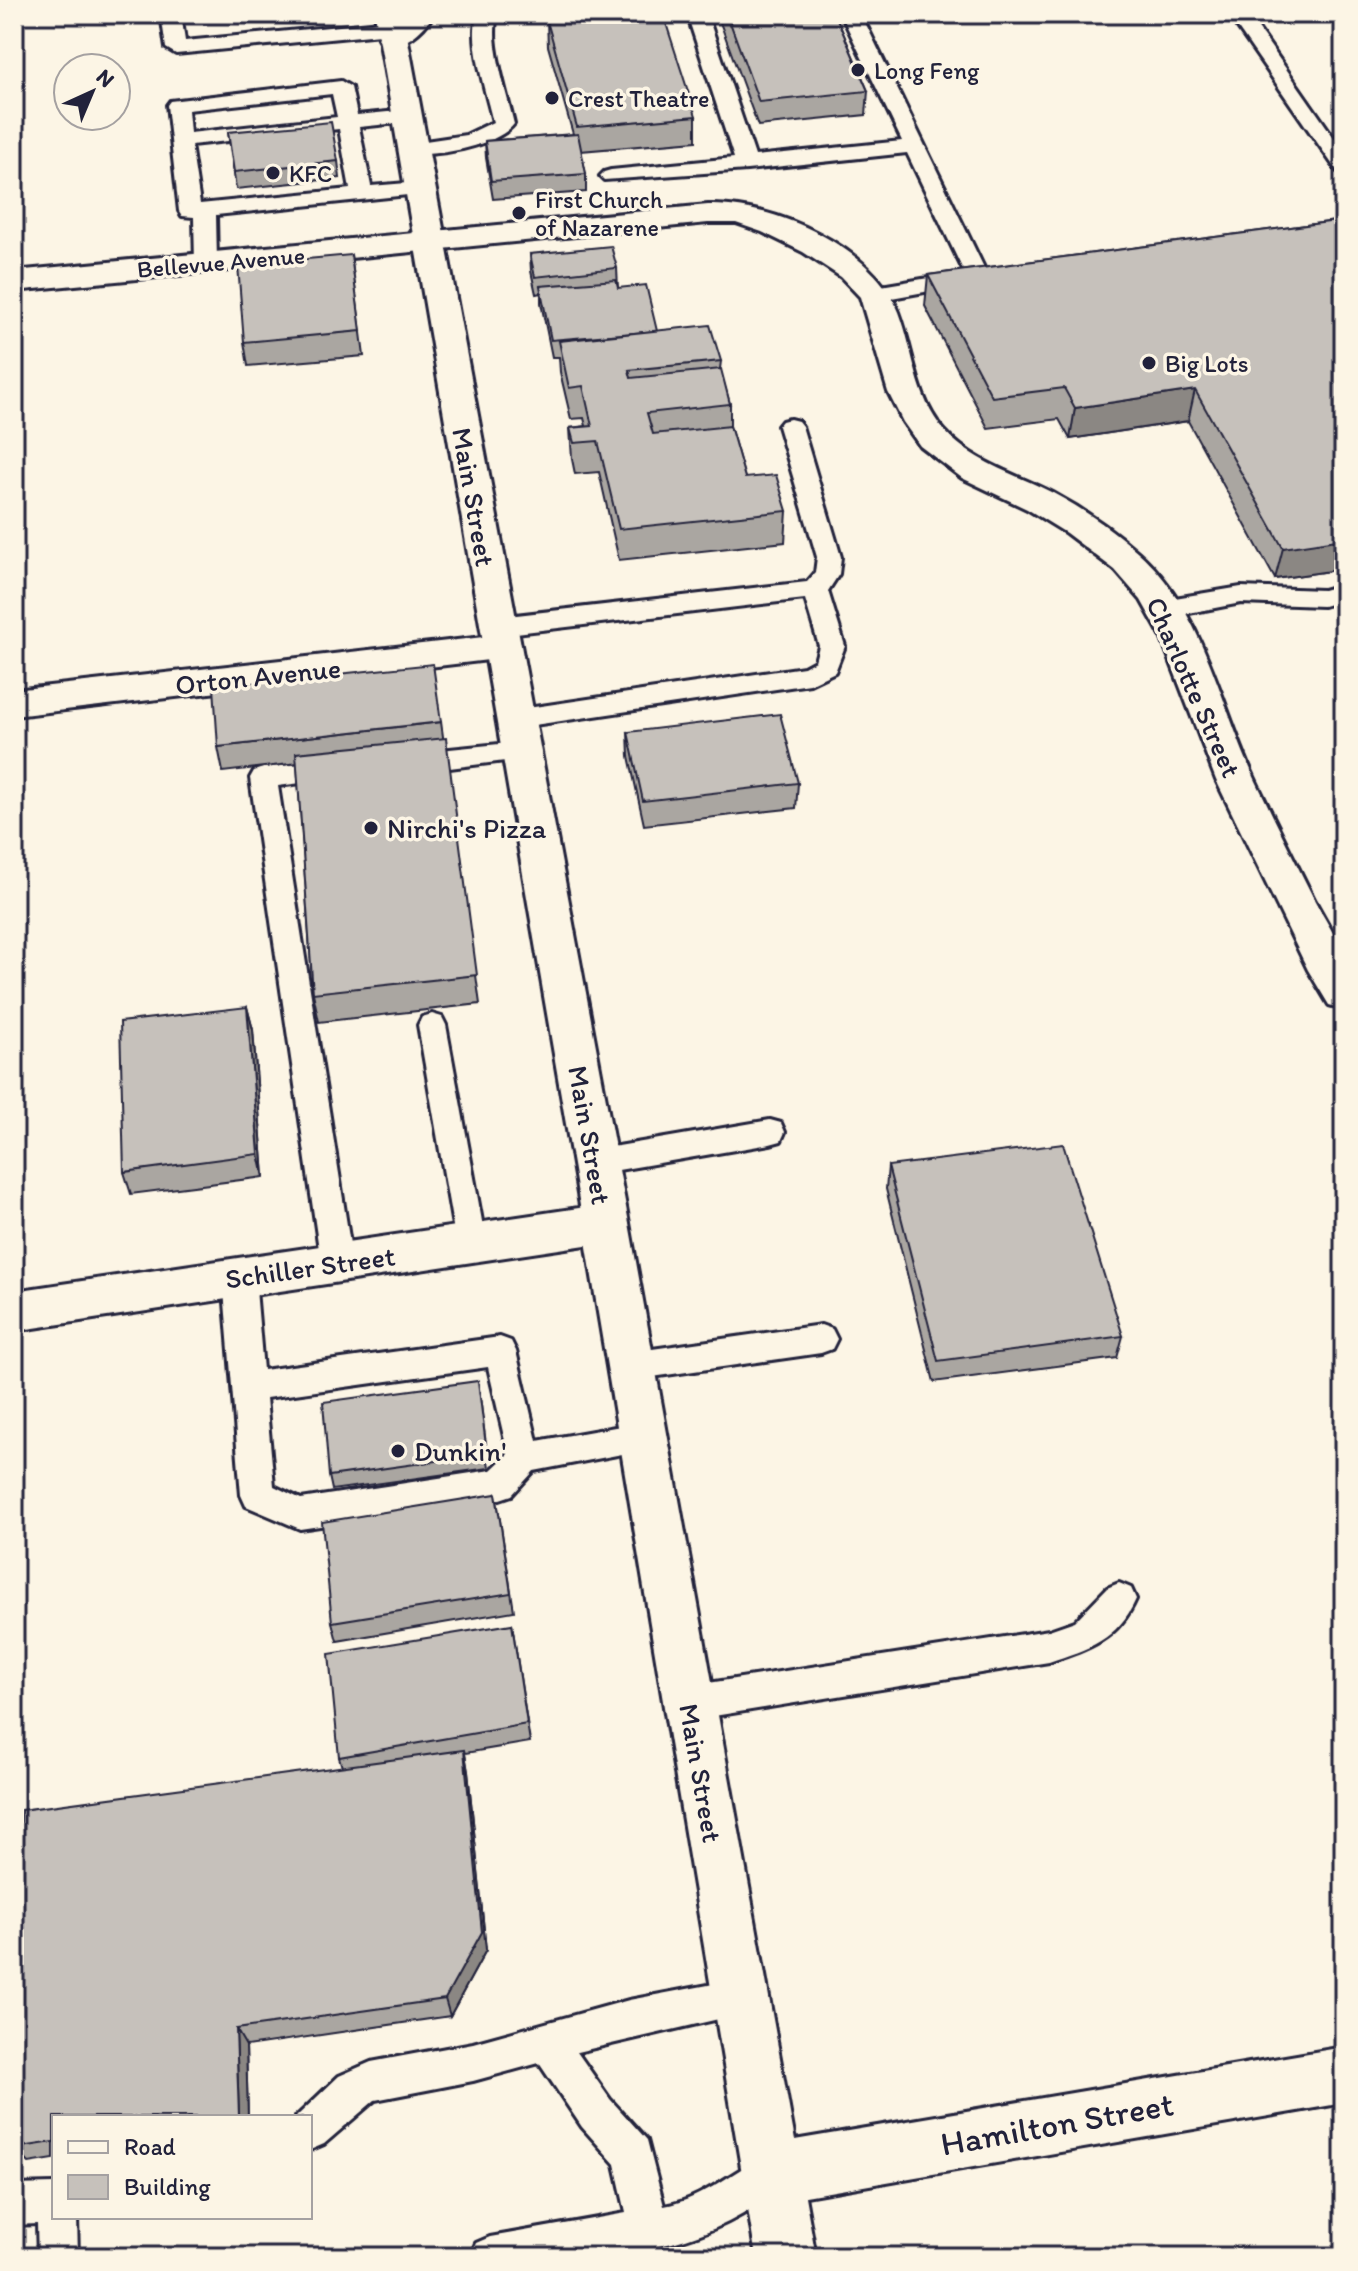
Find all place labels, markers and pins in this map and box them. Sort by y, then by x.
place label: Long Feng [874,56,980,85]
marker: Long Feng [849,61,867,79]
place label: Crest Theatre [568,84,709,113]
marker: Crest Theatre [543,89,561,107]
place label: KFC [289,159,332,188]
marker: KFC [264,164,282,182]
place label: First Church of Nazarene [535,185,663,242]
marker: First Church of Nazarene [510,204,528,222]
place label: Big Lots [1165,349,1248,378]
marker: Big Lots [1140,354,1158,372]
place label: Nirchi's Pizza [387,811,547,845]
marker: Nirchi's Pizza [362,819,380,837]
place label: Dunkin' [414,1434,506,1468]
marker: Dunkin' [389,1442,407,1460]

